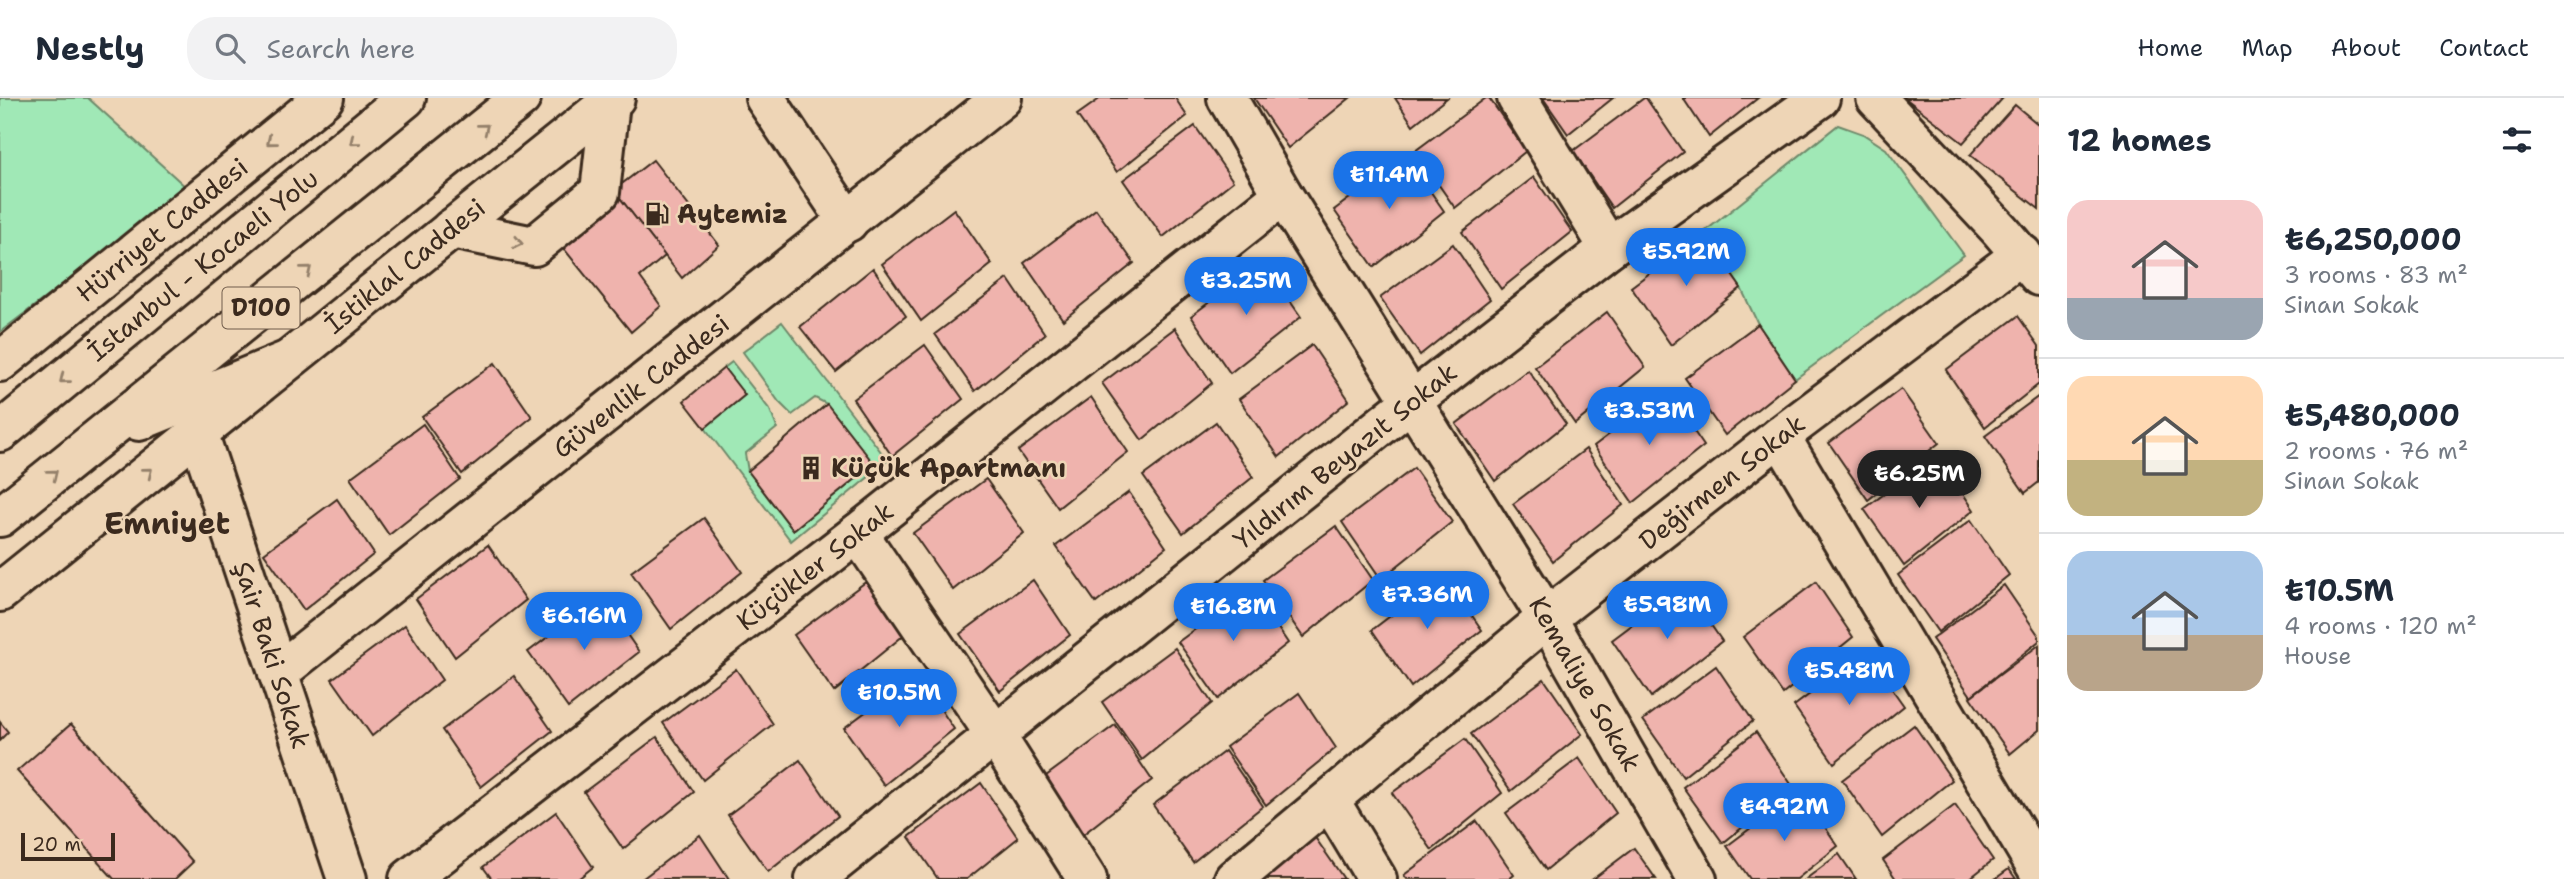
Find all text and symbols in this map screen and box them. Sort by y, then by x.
search box [187,17,677,80]
text: Nestly [35,26,145,71]
icon: search [211,29,249,67]
text: Search here [267,31,415,66]
text: Home [2137,32,2203,64]
text: Map [2241,32,2293,64]
text: About [2331,32,2401,64]
text: Contact [2439,32,2529,64]
text: 12 homes [2067,120,2211,161]
icon: filters [2498,121,2536,159]
one-way arrow [476,123,489,136]
one-way arrow [266,133,279,145]
one-way arrow [349,133,361,146]
street label: Hürriyet Caddesi [68,149,255,310]
pin: ₺11.4M [1332,152,1446,211]
text: ₺11.4M [1349,159,1429,189]
street label: İstanbul - Kocaeli Yolu [80,161,325,369]
street label: İstiklal Caddesi [317,190,492,341]
place label: Aytemiz [677,196,788,231]
fuel station icon: Aytemiz [643,200,671,228]
text: ₺6,250,000 [2284,219,2462,260]
pin: ₺5.92M [1629,228,1743,288]
icon: home [2123,228,2207,312]
one-way arrow [512,234,524,249]
text: ₺5.92M [1642,236,1730,266]
pin: ₺3.25M [1189,258,1303,317]
text: 3 rooms · 83 m² [2284,260,2468,290]
text: ₺3.25M [1200,265,1292,295]
one-way arrow [299,266,311,279]
road number: D100 [222,288,300,328]
text: Sinan Sokak [2284,290,2419,320]
street label: Güvenlik Caddesi [545,306,736,466]
street label: Yıldırım Beyazıt Sokak [1225,354,1464,557]
one-way arrow [60,371,73,383]
pin: ₺3.53M [1592,388,1706,447]
text: ₺3.53M [1603,395,1695,425]
text: ₺5,480,000 [2284,395,2460,436]
icon: home [2123,404,2207,488]
street label: Değirmen Sokak [1631,406,1812,557]
text: 2 rooms · 76 m² [2284,436,2468,466]
place label: Küçük Apartmanı [831,450,1066,485]
pin: ₺6.25M [1862,450,1976,510]
building icon: Küçük Apartmanı [797,454,825,482]
text: ₺6.25M [1873,458,1965,488]
text: Sinan Sokak [2284,466,2419,496]
one-way arrow [140,468,153,480]
one-way arrow [46,470,58,483]
street label: Küçükler Sokak [729,493,900,638]
district label: Emniyet [104,503,230,544]
street label: Şair Baki Sokak [226,557,319,753]
text: ₺10.5M [2284,570,2394,611]
pin: ₺7.36M [1370,572,1484,631]
text: ₺7.36M [1381,579,1473,609]
icon: home [2123,579,2207,663]
pin: ₺5.98M [1610,582,1724,641]
pin: ₺16.8M [1176,584,1290,643]
text: ₺5.98M [1623,589,1711,619]
street label: Kemaliye Sokak [1521,590,1650,778]
text: ₺16.8M [1190,591,1276,621]
pin: ₺6.16M [527,592,641,652]
text: ₺6.16M [541,600,627,630]
text: 4 rooms · 120 m² [2284,611,2477,641]
text: House [2284,641,2352,671]
pin: ₺5.48M [1792,648,1906,707]
text: ₺5.48M [1804,655,1894,685]
pin: ₺10.5M [842,670,956,729]
text: ₺10.5M [857,677,941,707]
pin: ₺4.92M [1727,784,1841,843]
text: ₺4.92M [1739,791,1829,821]
scale bar [21,830,116,862]
text: 20 m [32,832,81,857]

